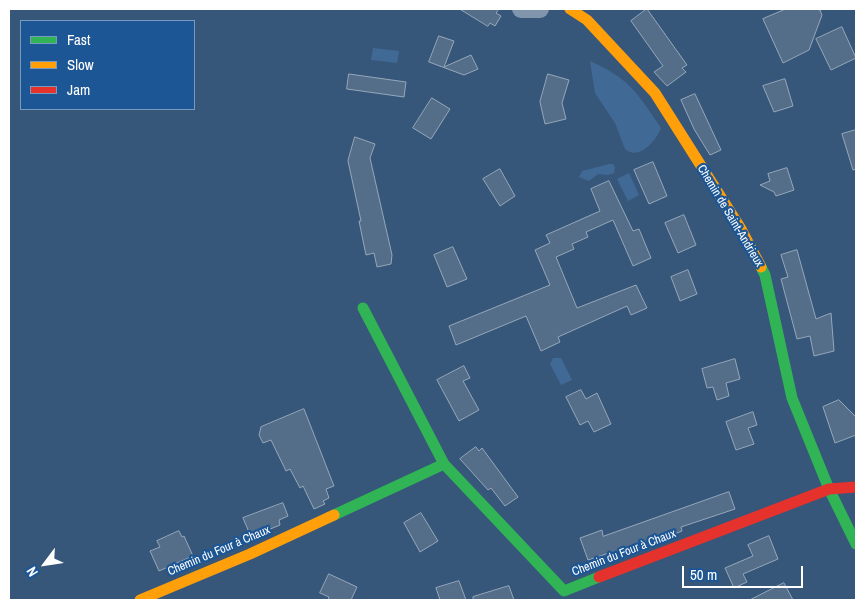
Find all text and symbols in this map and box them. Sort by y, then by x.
legend [20,20,195,110]
text: Fast [67,29,90,50]
text: Slow [67,54,94,75]
text: Jam [67,79,90,100]
street label: Chemin de Saint-Andrieux [694,162,766,270]
street label: Chemin du Four à Chaux [166,523,272,579]
street label: Chemin du Four à Chaux [570,527,678,579]
north arrow [20,539,70,589]
scale bar [685,556,806,588]
text: N [22,564,42,580]
text: 50 m [690,564,717,585]

